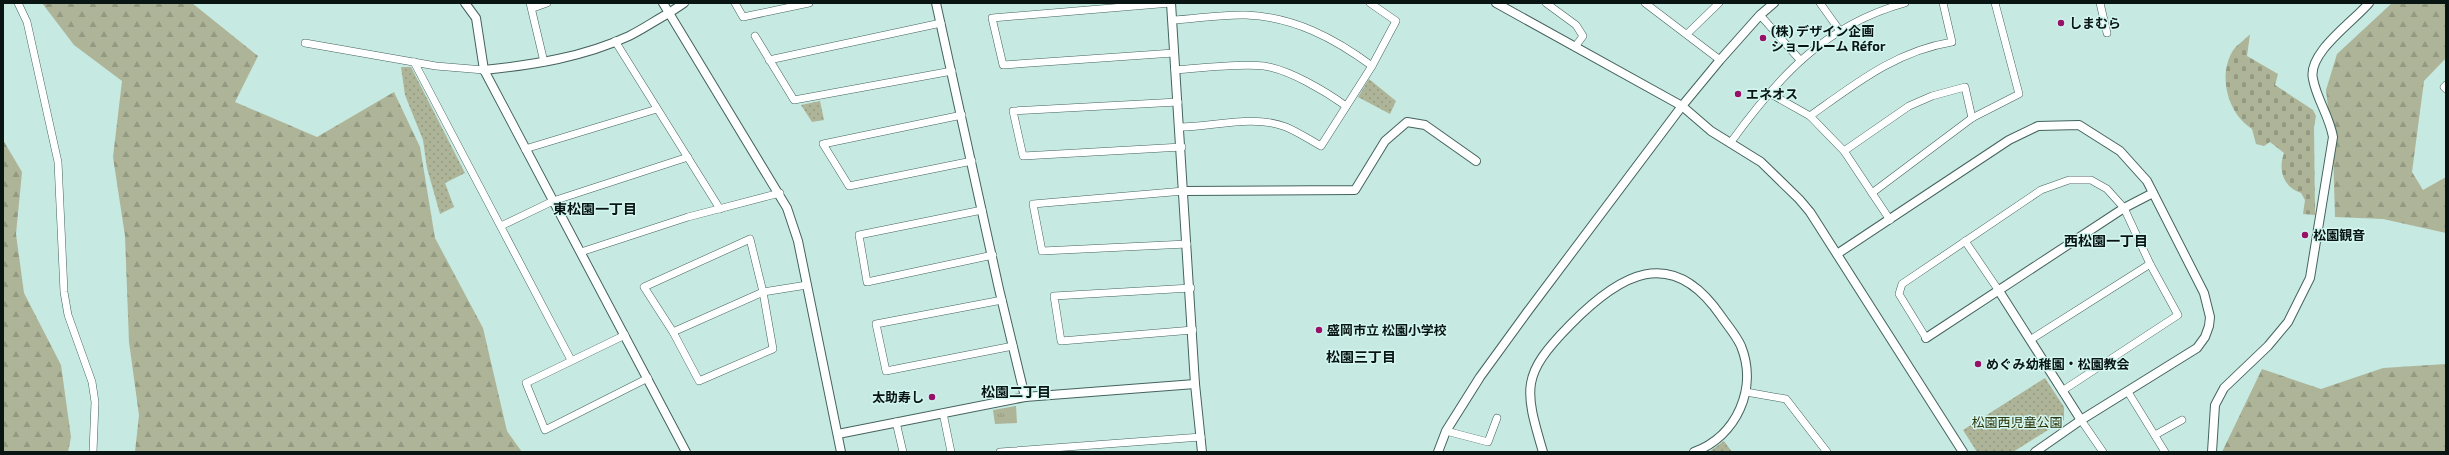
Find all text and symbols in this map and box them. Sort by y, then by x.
place label: しまむら [2069,15,2121,31]
marker: しまむら [2056,18,2066,28]
place label: (株) デザイン企画 ショールーム Réfor [1771,23,1886,54]
marker: (株) デザイン企画 ショールーム Réfor [1758,33,1768,43]
place label: エネオス [1746,86,1798,102]
marker: エネオス [1733,89,1743,99]
district label: 東松園一丁目 [553,200,637,217]
place label: 松園観音 [2313,227,2365,243]
marker: 松園観音 [2300,230,2310,240]
district label: 西松園一丁目 [2064,232,2148,249]
place label: 盛岡市立 松園小学校 [1327,322,1447,338]
marker: 盛岡市立 松園小学校 [1314,325,1324,335]
district label: 松園三丁目 [1326,348,1396,365]
place label: めぐみ幼稚園・松園教会 [1986,356,2129,372]
marker: めぐみ幼稚園・松園教会 [1973,359,1983,369]
district label: 松園二丁目 [981,383,1051,400]
place label: 太助寿し [872,389,924,405]
marker: 太助寿し [927,392,937,402]
park label: 松園西児童公園 [1971,414,2063,430]

